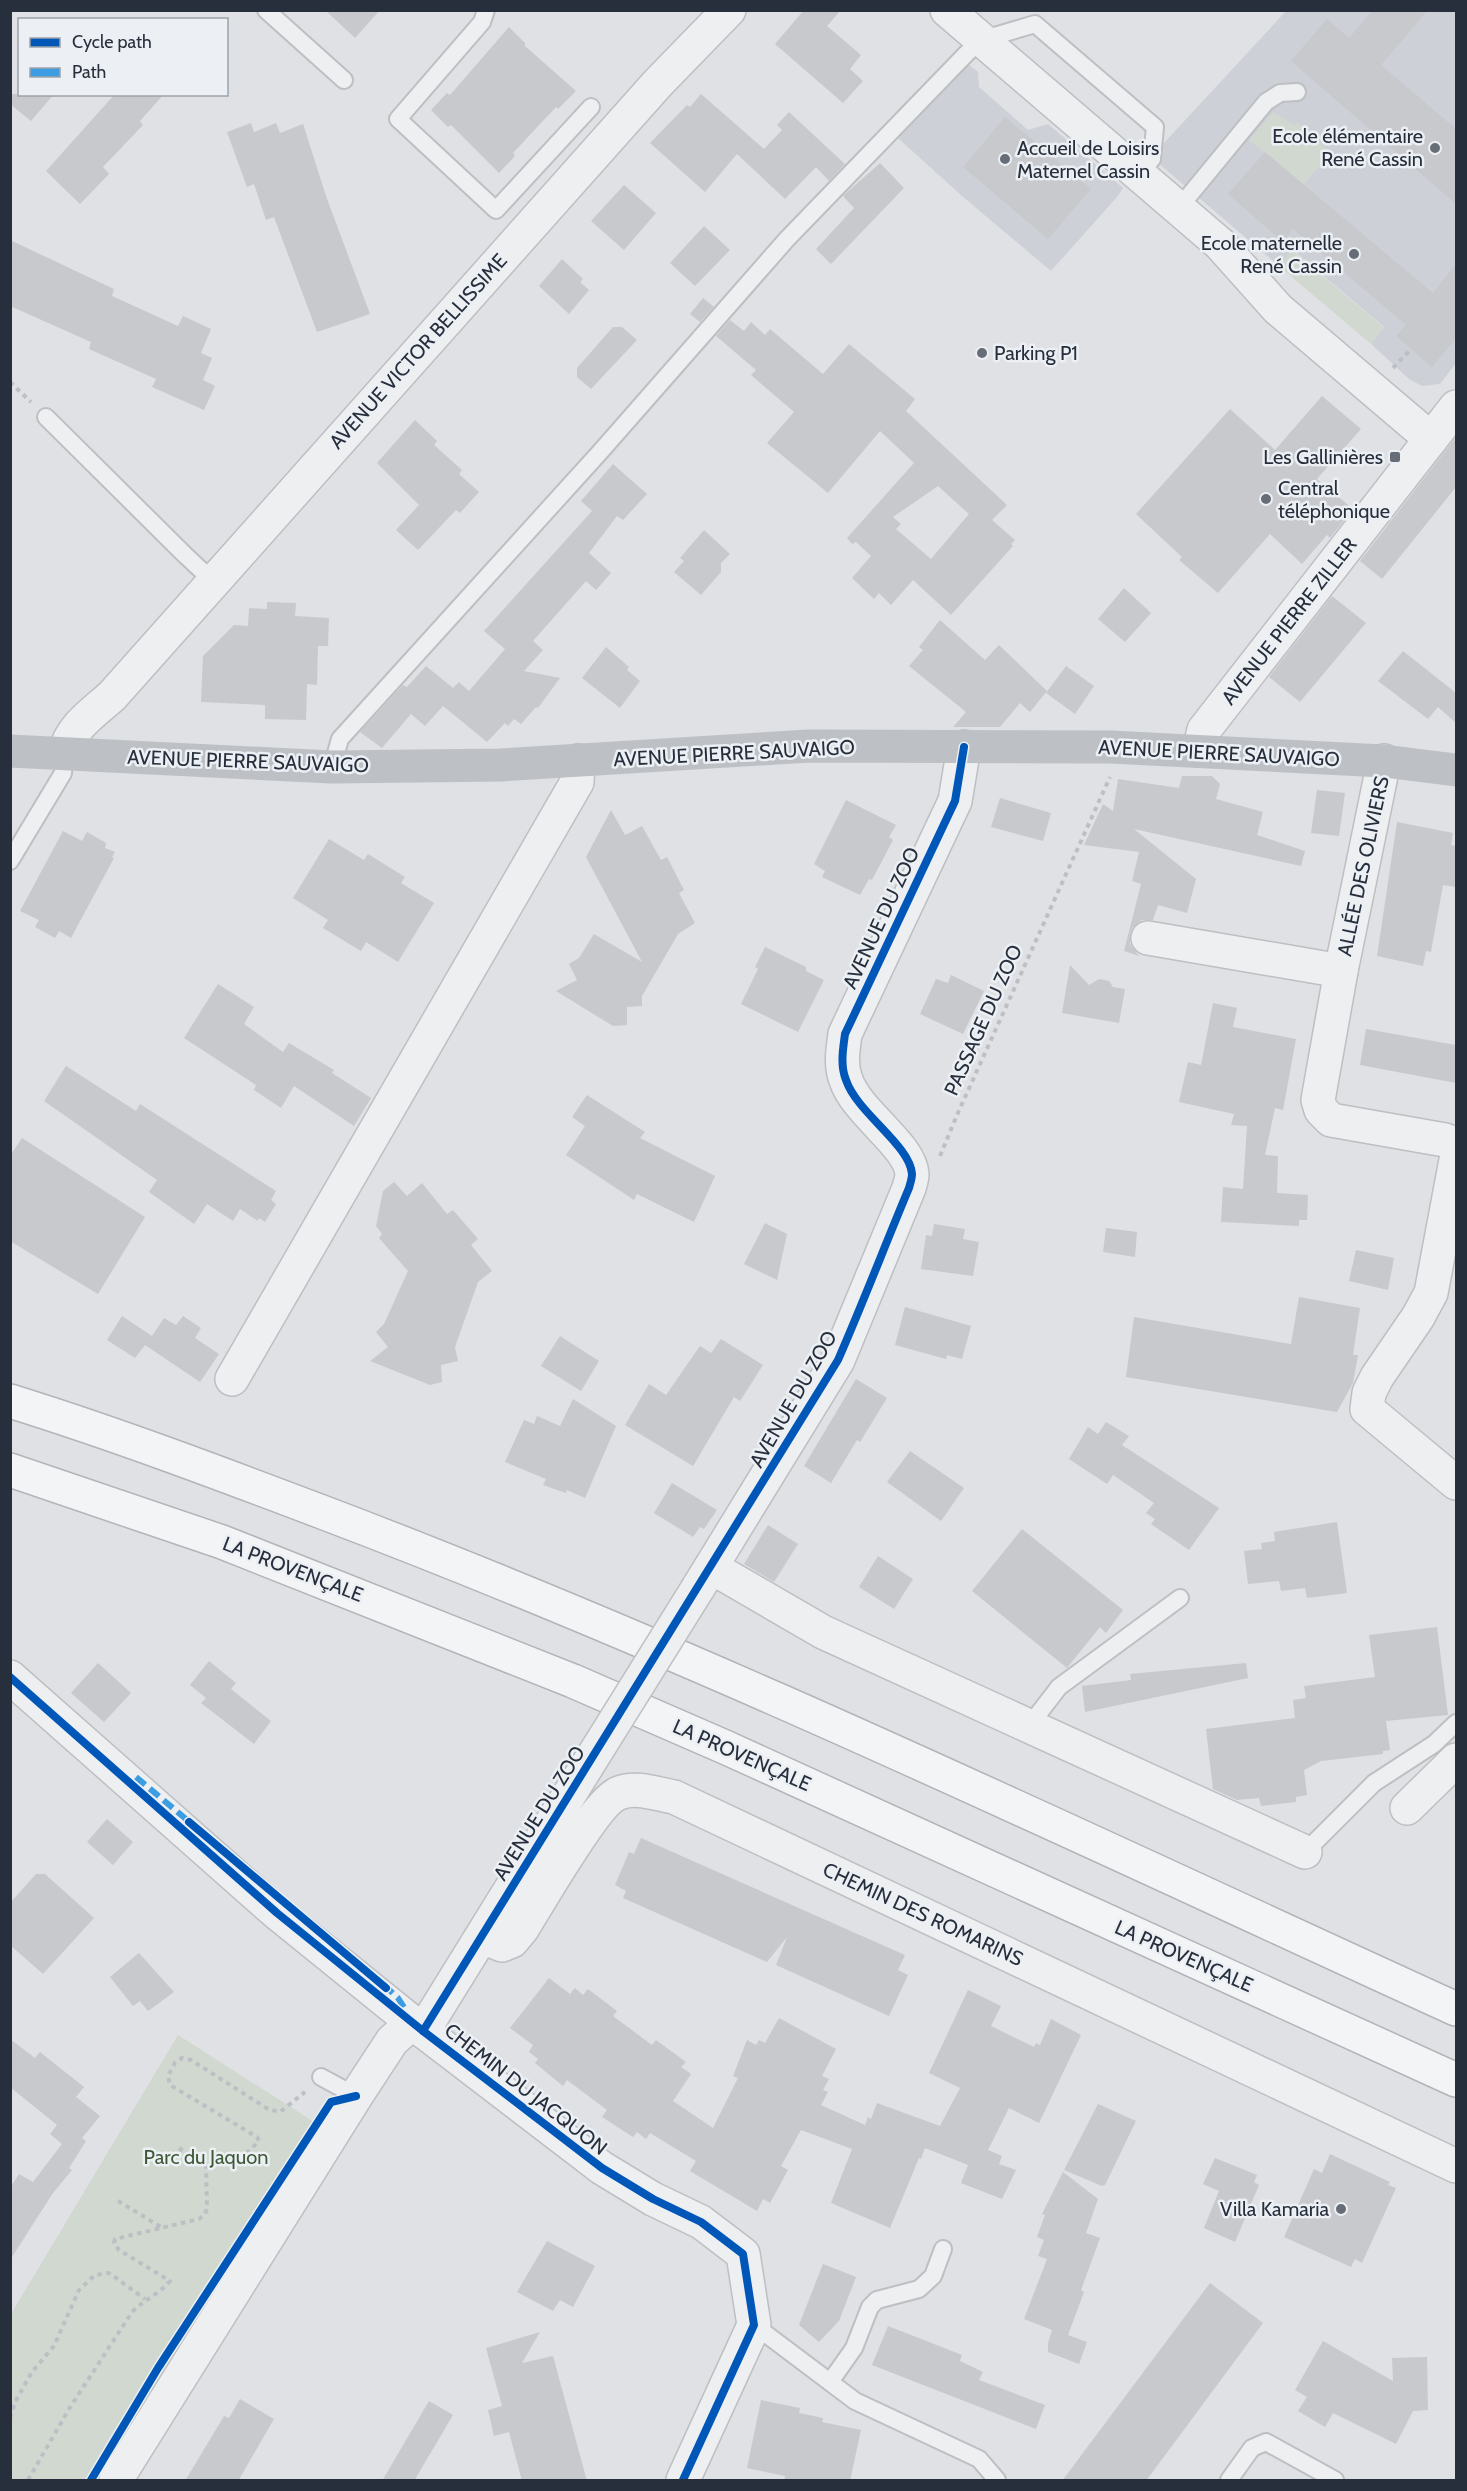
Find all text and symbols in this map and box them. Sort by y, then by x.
legend [18,18,228,96]
text: Cycle path [72,31,152,53]
text: Path [72,61,106,83]
place label: Ecole élémentaire René Cassin [1272,124,1423,171]
place label: Accueil de Loisirs Maternel Cassin [1017,136,1159,183]
marker: Ecole élémentaire René Cassin [1428,141,1442,155]
marker: Accueil de Loisirs Maternel Cassin [998,152,1012,166]
place label: Ecole maternelle René Cassin [1201,231,1342,278]
marker: Ecole maternelle René Cassin [1347,247,1361,261]
street label: AVENUE VICTOR BELLISSIME [324,248,512,454]
place label: Parking P1 [994,341,1078,365]
marker: Parking P1 [975,346,989,360]
place label: Les Gallinières [1263,445,1383,469]
marker: Les Gallinières [1388,450,1402,464]
place label: Central téléphonique [1278,476,1390,523]
marker: Central téléphonique [1259,492,1273,506]
street label: AVENUE PIERRE ZILLER [1216,533,1362,709]
street label: AVENUE PIERRE SAUVAIGO [613,735,855,771]
street label: AVENUE PIERRE SAUVAIGO [1098,735,1340,771]
street label: AVENUE PIERRE SAUVAIGO [127,745,369,777]
street label: ALLÉE DES OLIVIERS [1332,773,1394,958]
street label: AVENUE DU ZOO [838,843,924,993]
street label: PASSAGE DU ZOO [939,941,1027,1099]
street label: AVENUE DU ZOO [744,1326,842,1472]
street label: LA PROVENÇALE [219,1531,367,1607]
street label: LA PROVENÇALE [669,1714,815,1796]
street label: AVENUE DU ZOO [488,1741,590,1885]
street label: CHEMIN DES ROMARINS [819,1857,1027,1971]
street label: LA PROVENÇALE [1111,1915,1257,1997]
street label: CHEMIN DU JACQUON [440,2018,612,2160]
park label: Parc du Jaquon [144,2145,268,2169]
place label: Villa Kamaria [1220,2197,1329,2221]
marker: Villa Kamaria [1334,2202,1348,2216]

